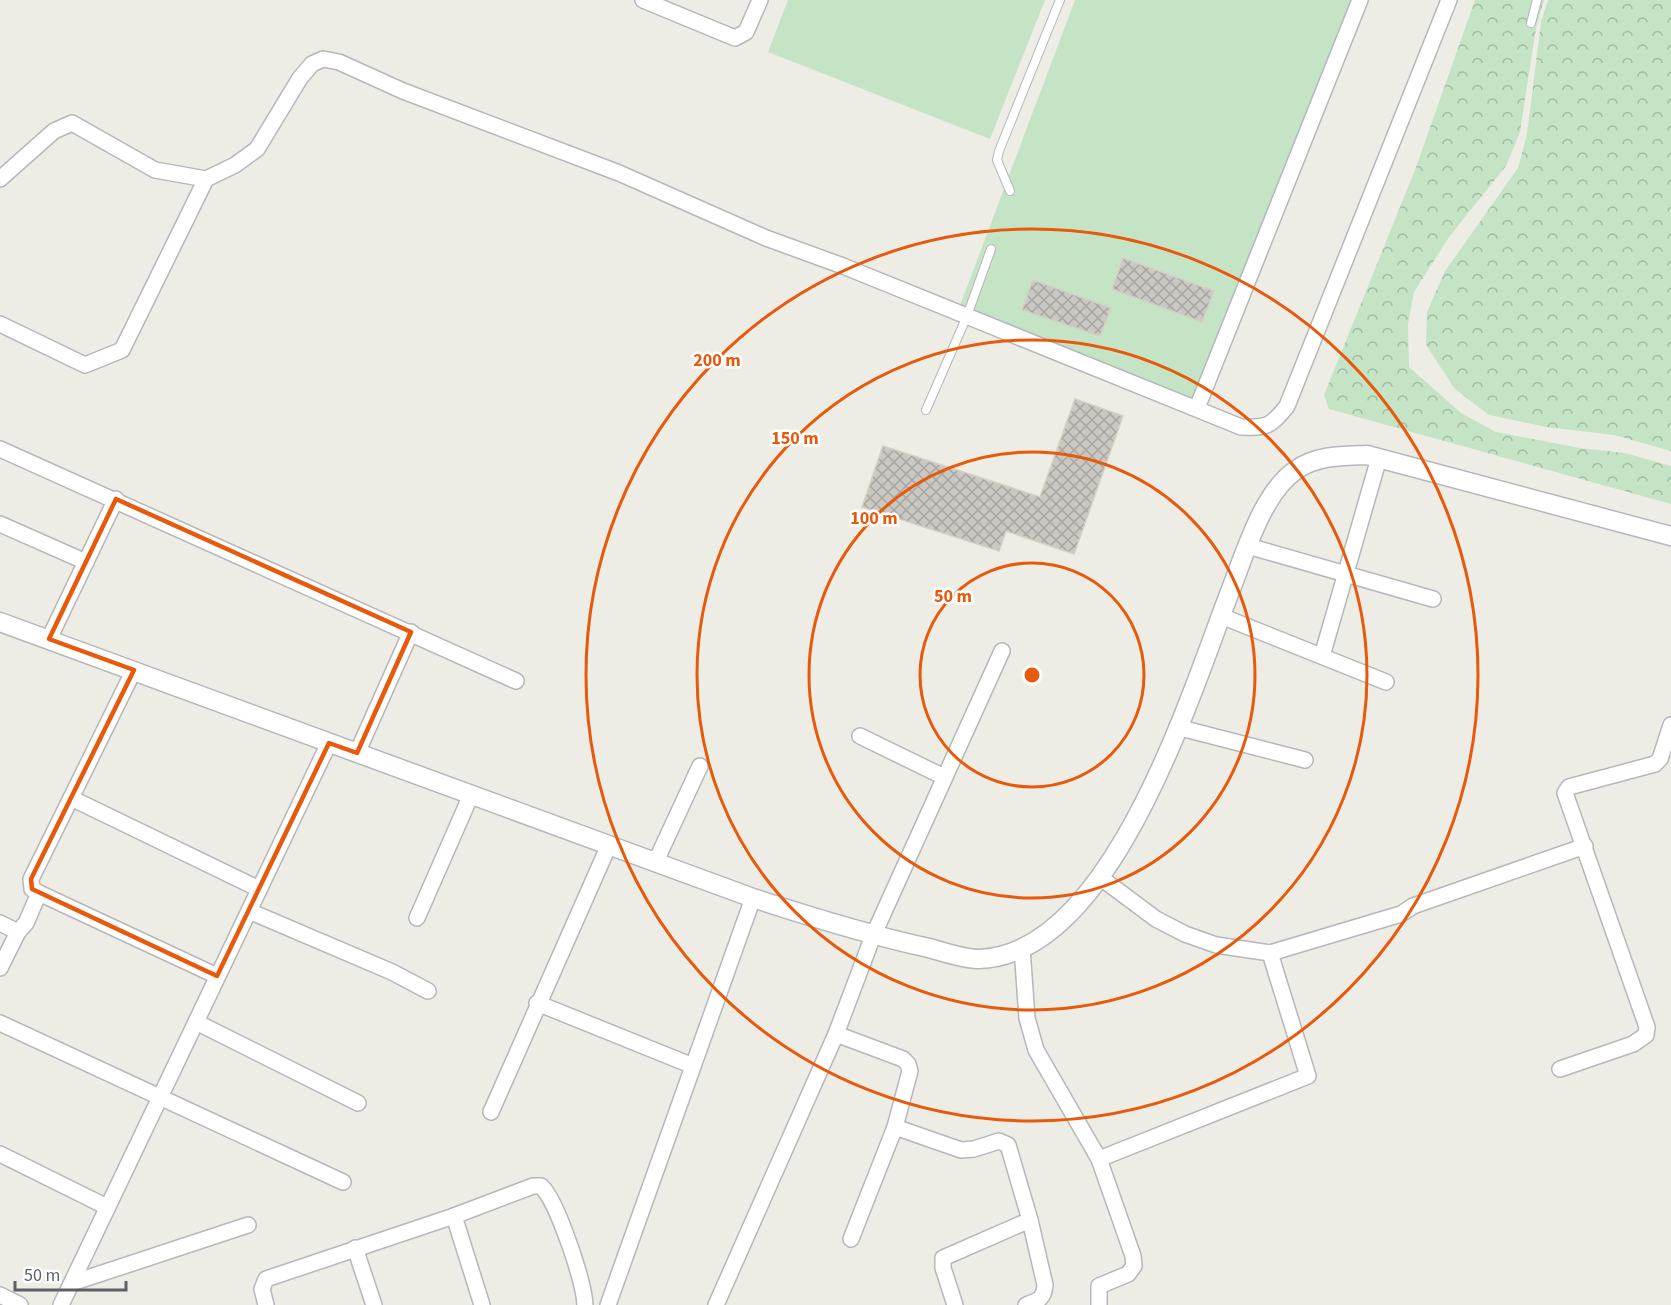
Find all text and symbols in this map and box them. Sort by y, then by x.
text: 200 m [693,348,741,373]
text: 150 m [771,426,819,451]
text: 100 m [850,506,898,531]
text: 50 m [934,584,972,609]
centre of rings [1022,665,1042,685]
scale bar [15,1254,126,1292]
text: 50 m [24,1263,60,1288]

